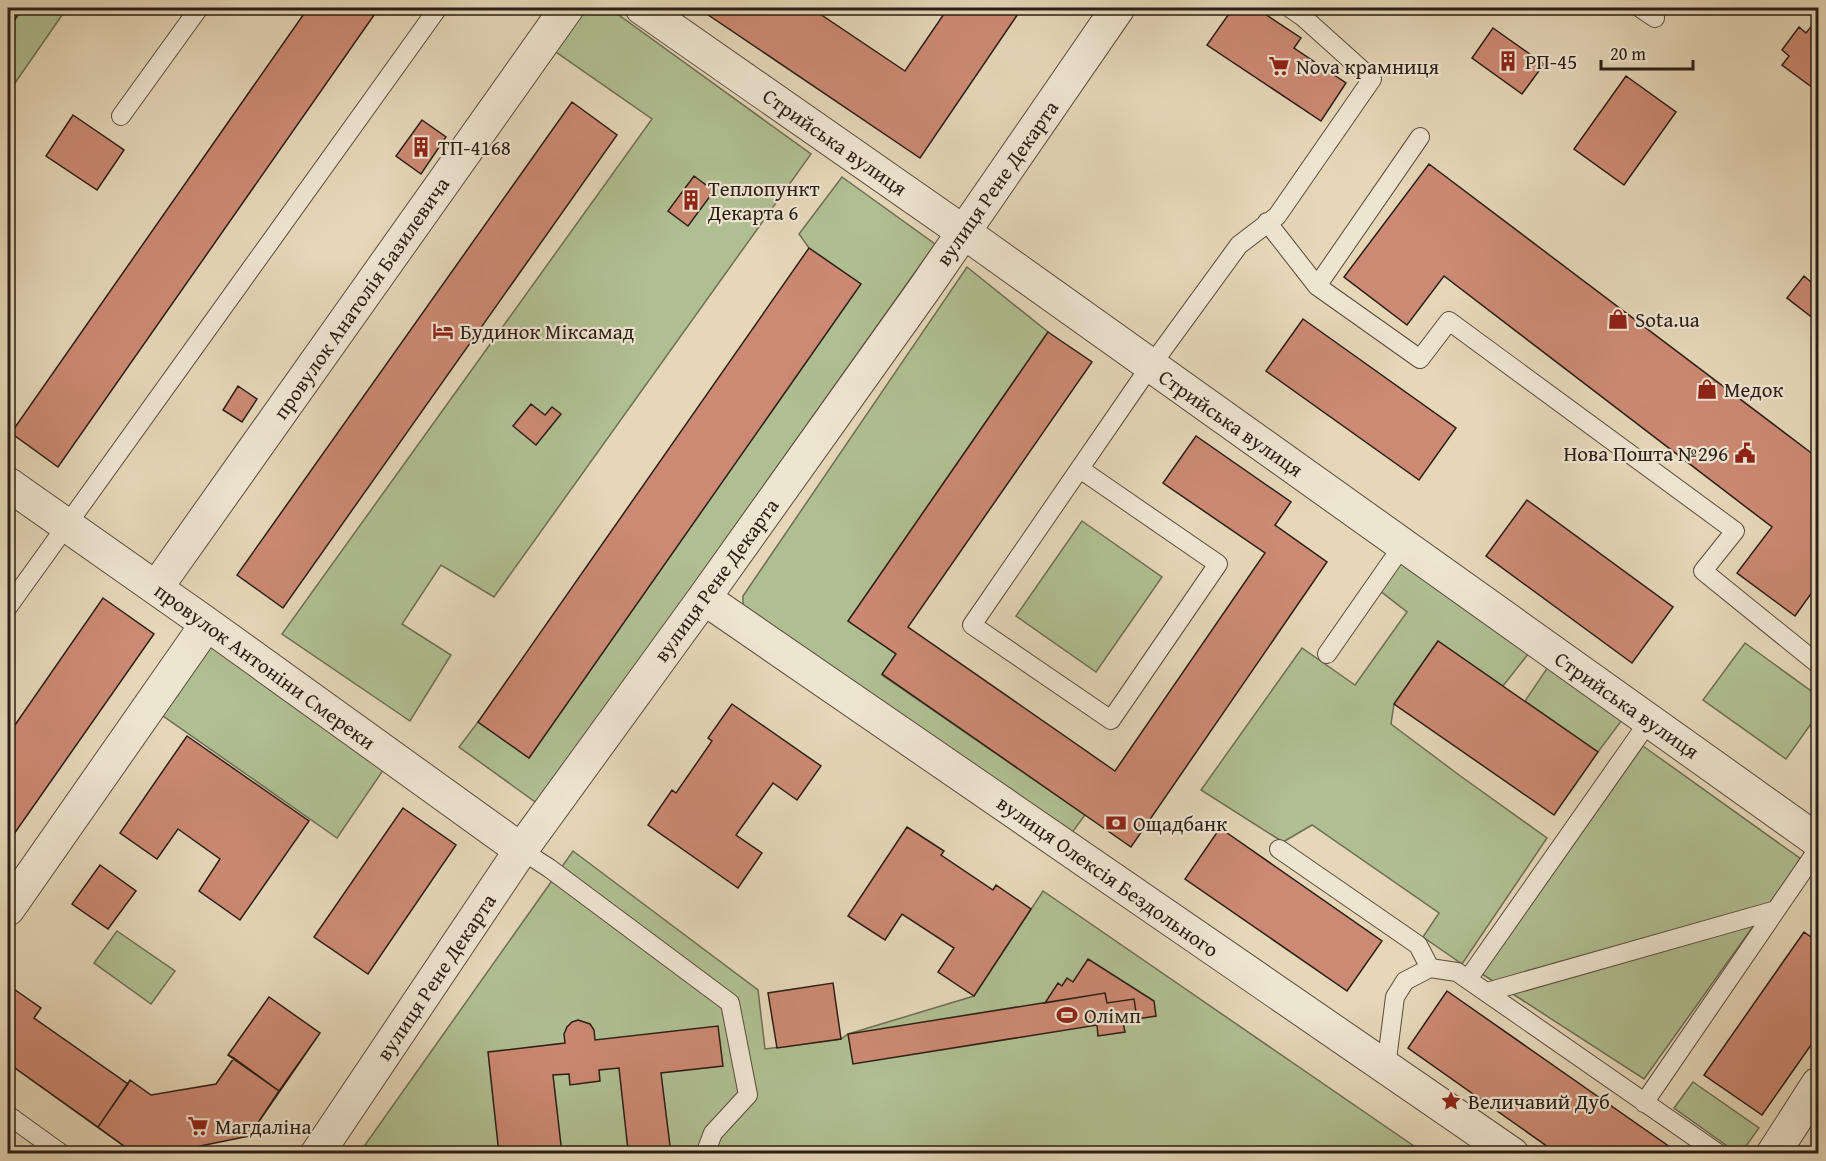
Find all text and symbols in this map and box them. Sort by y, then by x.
scale bar [1601,33,1692,71]
text: 20 m [1610,40,1646,67]
place label: РП-45 [1525,46,1577,77]
building icon: РП-45 [1496,49,1520,73]
place label: Nova крамниця [1296,51,1440,82]
supermarket icon: Nova крамниця [1267,54,1291,78]
street label: Стрийська вулиця [756,80,914,204]
street label: вулиця Рене Декарта [928,94,1066,272]
place label: ТП-4168 [438,132,511,163]
building icon: ТП-4168 [409,135,433,159]
street label: провулок Анатолія Базилевича [265,170,457,426]
place label: Теплопункт Декарта 6 [707,173,820,228]
building icon: Теплопункт Декарта 6 [679,188,703,212]
place label: Sota.ua [1635,304,1700,335]
shop icon: Sota.ua [1606,307,1630,331]
place label: Будинок Міксамад [460,316,635,347]
hotel icon: Будинок Міксамад [431,319,455,343]
street label: Стрийська вулиця [1152,361,1310,485]
place label: Медок [1724,374,1783,405]
shop icon: Медок [1695,377,1719,401]
place label: Нова Пошта №296 [1563,438,1728,469]
public building icon: Нова Пошта №296 [1733,441,1757,465]
street label: вулиця Рене Декарта [646,492,786,668]
street label: провулок Антоніни Смереки [148,575,382,757]
street label: Стрийська вулиця [1548,643,1706,767]
street label: вулиця Олексія Бездольного [991,787,1225,965]
place label: Ощадбанк [1133,808,1227,839]
bank icon: Ощадбанк [1104,811,1128,835]
street label: вулиця Рене Декарта [368,887,504,1067]
place label: Олімп [1084,1000,1141,1031]
sports icon: Олімп [1055,1003,1079,1027]
place label: Величавий Дуб [1468,1086,1610,1117]
place icon: Величавий Дуб [1439,1089,1463,1113]
place label: Магдаліна [215,1111,311,1142]
supermarket icon: Магдаліна [186,1114,210,1138]

